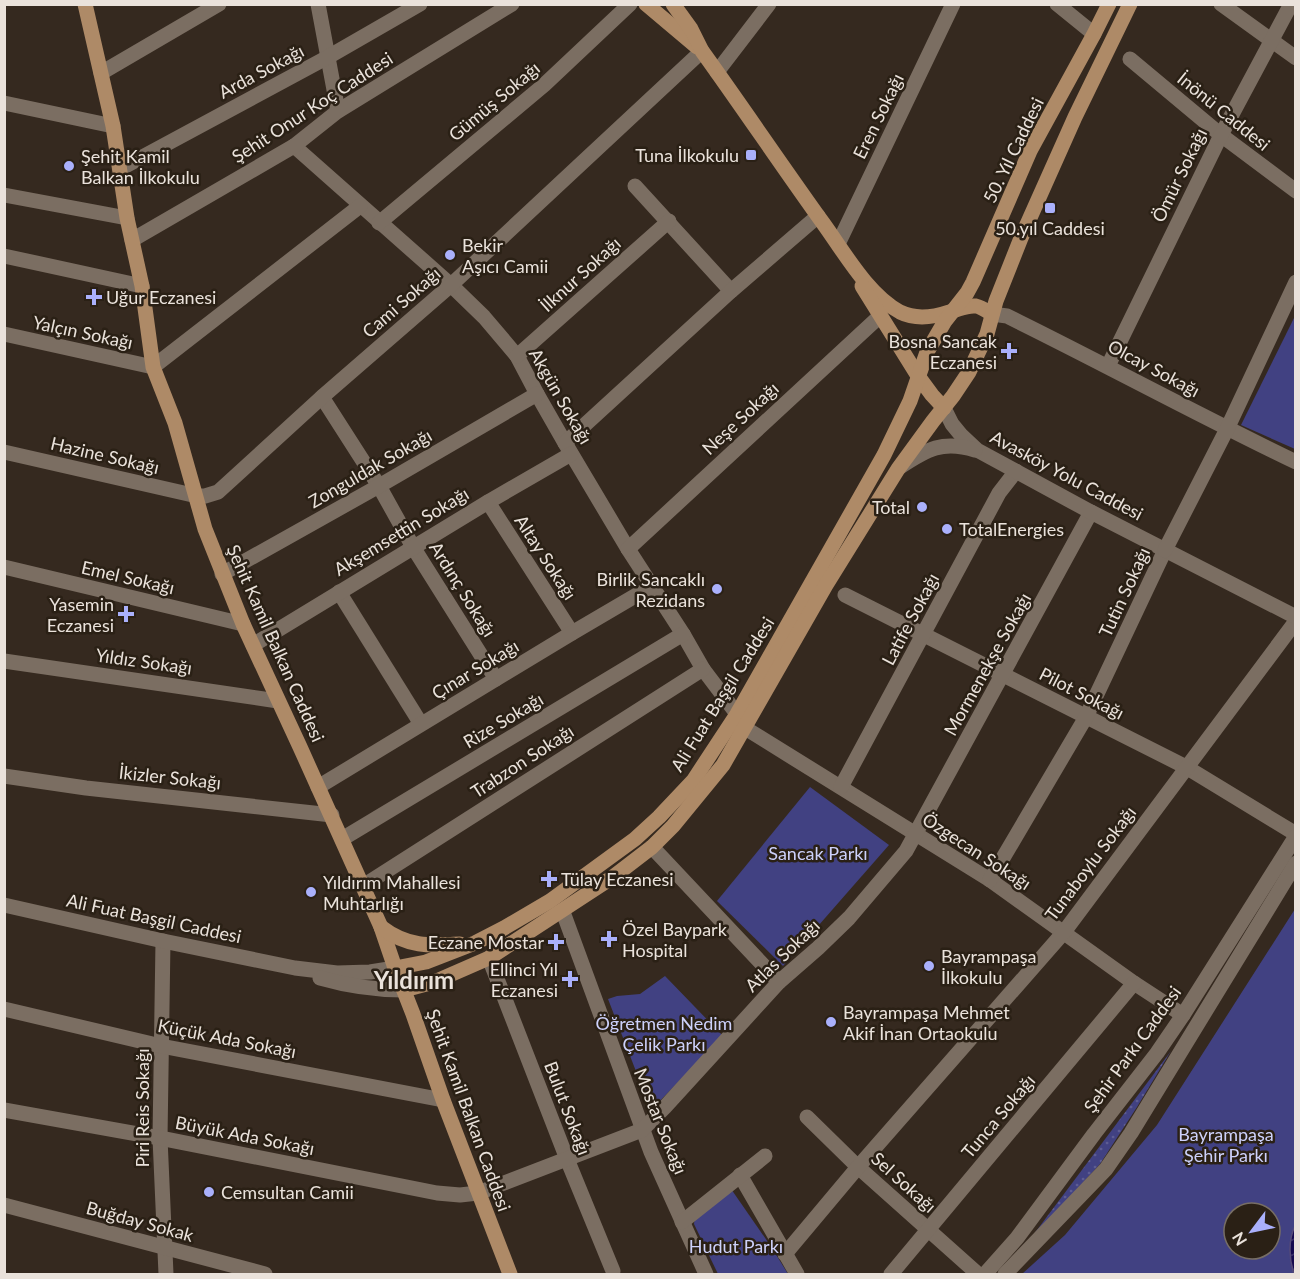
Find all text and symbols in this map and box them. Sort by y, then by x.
street label: Arda Sokağı [214,39,308,103]
street label: Şehit Onur Koç Caddesi [228,47,396,167]
street label: Gümüş Sokağı [444,57,544,145]
street label: İnönü Caddesi [1173,67,1275,155]
street label: Eren Sokağı [848,70,908,162]
street label: 50. Yıl Caddesi [978,94,1048,206]
street label: Ömür Sokağı [1147,125,1211,225]
place label: Tuna İlkokulu [635,144,739,166]
place label: Şehit Kamil Balkan İlkokulu [81,145,200,188]
marker: Tuna İlkokulu [744,148,758,162]
marker: Şehit Kamil Balkan İlkokulu [62,159,76,173]
marker: 50.yıl Caddesi [1043,201,1057,215]
place label: 50.yıl Caddesi [995,217,1105,239]
street label: İlknur Sokağı [535,232,625,316]
place label: Bekir Aşıcı Camii [462,234,548,277]
marker: Bekir Aşıcı Camii [443,248,457,262]
street label: Cami Sokağı [357,262,445,342]
place label: Uğur Eczanesi [106,286,216,308]
marker: Uğur Eczanesi [87,290,101,304]
street label: Yalçın Sokağı [31,311,135,353]
place label: Bosna Sancak Eczanesi [889,330,998,373]
street label: Olcay Sokağı [1104,335,1204,401]
street label: Akgün Sokağı [525,344,597,448]
marker: Bosna Sancak Eczanesi [1002,344,1016,358]
street label: Neşe Sokağı [697,377,783,459]
street label: Zonguldak Sokağı [304,424,436,512]
street label: Avasköy Yolu Caddesi [987,425,1147,525]
street label: Hazine Sokağı [49,432,161,478]
street label: Akşemsettin Sokağı [329,482,473,580]
place label: Total [872,496,910,518]
marker: Total [915,500,929,514]
street label: Altay Sokağı [510,510,582,604]
place label: TotalEnergies [959,518,1064,540]
marker: TotalEnergies [940,522,954,536]
street label: Ardınç Sokağı [425,537,501,641]
street label: Şehit Kamil Balkan Caddesi [223,541,329,745]
street label: Tutin Sokağı [1094,544,1154,640]
street label: Emel Sokağı [79,556,177,598]
place label: Birlik Sancaklı Rezidans [596,568,705,611]
street label: Latife Sokağı [877,569,943,669]
marker: Birlik Sancaklı Rezidans [710,582,724,596]
street label: Mormenekşe Sokağı [939,589,1035,739]
place label: Yasemin Eczanesi [47,593,114,636]
marker: Yasemin Eczanesi [119,607,133,621]
street label: Ali Fuat Başgil Caddesi [665,613,779,775]
street label: Çınar Sokağı [427,634,523,704]
street label: Yıldız Sokağı [94,643,194,679]
street label: Pilot Sokağı [1036,662,1128,724]
street label: Rize Sokağı [459,688,547,752]
street label: Trabzon Sokağı [466,720,578,802]
street label: İkizler Sokağı [118,761,222,793]
street label: Tunaboylu Sokağı [1040,801,1140,925]
street label: Özgecan Sokağı [919,808,1035,894]
park label: Sancak Parkı [768,842,868,864]
place label: Tülay Eczanesi [561,868,674,890]
place label: Yıldırım Mahallesi Muhtarlığı [323,871,461,914]
marker: Tülay Eczanesi [542,872,556,886]
marker: Yıldırım Mahallesi Muhtarlığı [304,885,318,899]
street label: Ali Fuat Başgil Caddesi [65,889,243,947]
street label: Atlas Sokağı [740,914,824,996]
place label: Özel Baypark Hospital [622,918,728,961]
marker: Özel Baypark Hospital [600,930,618,948]
place label: Eczane Mostar [428,931,544,953]
marker: Eczane Mostar [549,935,563,949]
place label: Bayrampaşa İlkokulu [941,945,1036,988]
place label: Ellinci Yıl Eczanesi [490,958,558,1001]
marker: Bayrampaşa İlkokulu [922,959,936,973]
district label: Yıldırım [373,965,454,994]
marker: Ellinci Yıl Eczanesi [563,972,577,986]
street label: Şehir Parkı Caddesi [1079,981,1185,1117]
place label: Bayrampaşa Mehmet Akif İnan Ortaokulu [843,1001,1010,1044]
street label: Şehit Kamil Balkan Caddesi [422,1006,516,1214]
park label: Öğretmen Nedim Çelik Parkı [596,1012,732,1055]
street label: Küçük Ada Sokağı [156,1014,298,1062]
marker: Bayrampaşa Mehmet Akif İnan Ortaokulu [824,1015,838,1029]
street label: Piri Reis Sokağı [131,1048,153,1168]
street label: Bulut Sokağı [540,1058,596,1158]
street label: Mostar Sokağı [630,1065,692,1177]
street label: Tunca Sokağı [957,1070,1039,1162]
street label: Büyük Ada Sokağı [174,1111,316,1159]
park label: Bayrampaşa Şehir Parkı [1178,1123,1274,1166]
street label: Sel Sokağı [867,1147,941,1217]
place label: Cemsultan Camii [221,1181,354,1203]
marker: Cemsultan Camii [202,1185,216,1199]
street label: Buğday Sokak [84,1196,197,1246]
north arrow [1222,1201,1282,1261]
text: N [1228,1229,1250,1249]
park label: Hudut Parkı [689,1235,783,1257]

